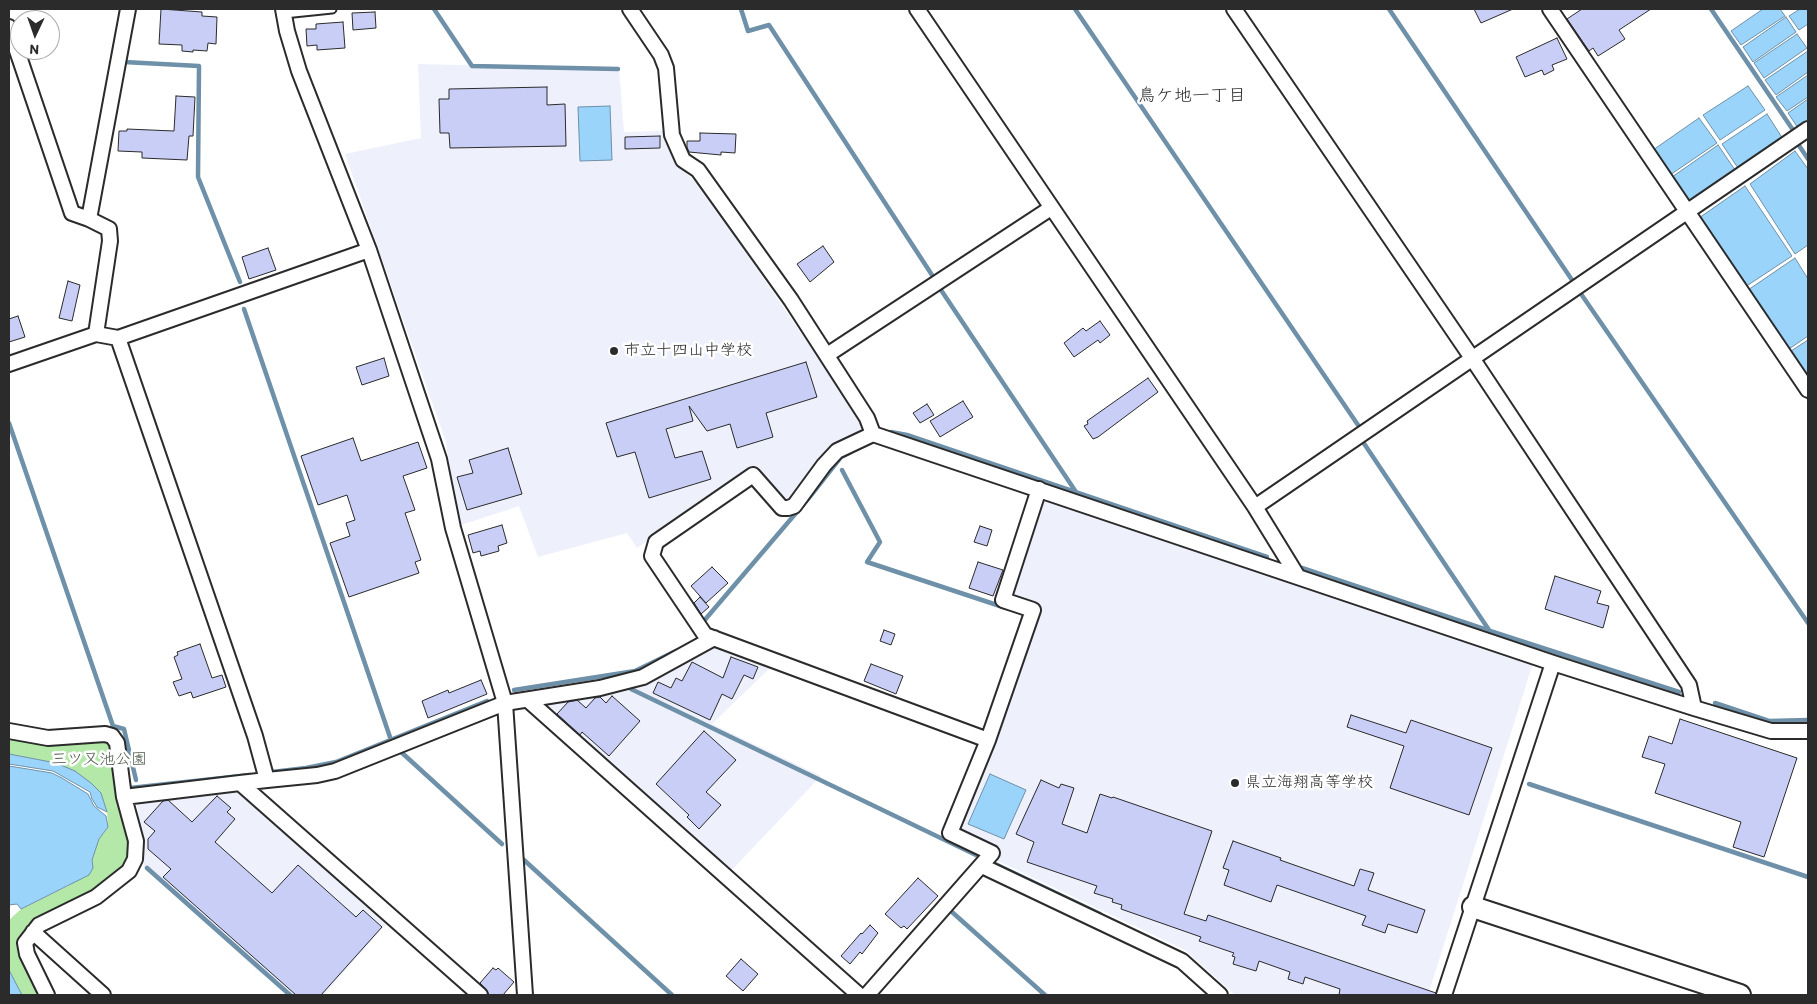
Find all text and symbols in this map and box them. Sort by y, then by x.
north arrow [10,10,60,60]
text: N [29,41,39,58]
district label: 鳥ケ地一丁目 [1138,85,1246,107]
place label: 市立十四山中学校 [624,341,752,361]
marker: 市立十四山中学校 [608,345,620,357]
park label: 三ツ又池公園 [51,750,147,770]
place label: 県立海翔高等学校 [1245,773,1373,793]
marker: 県立海翔高等学校 [1229,777,1241,789]

